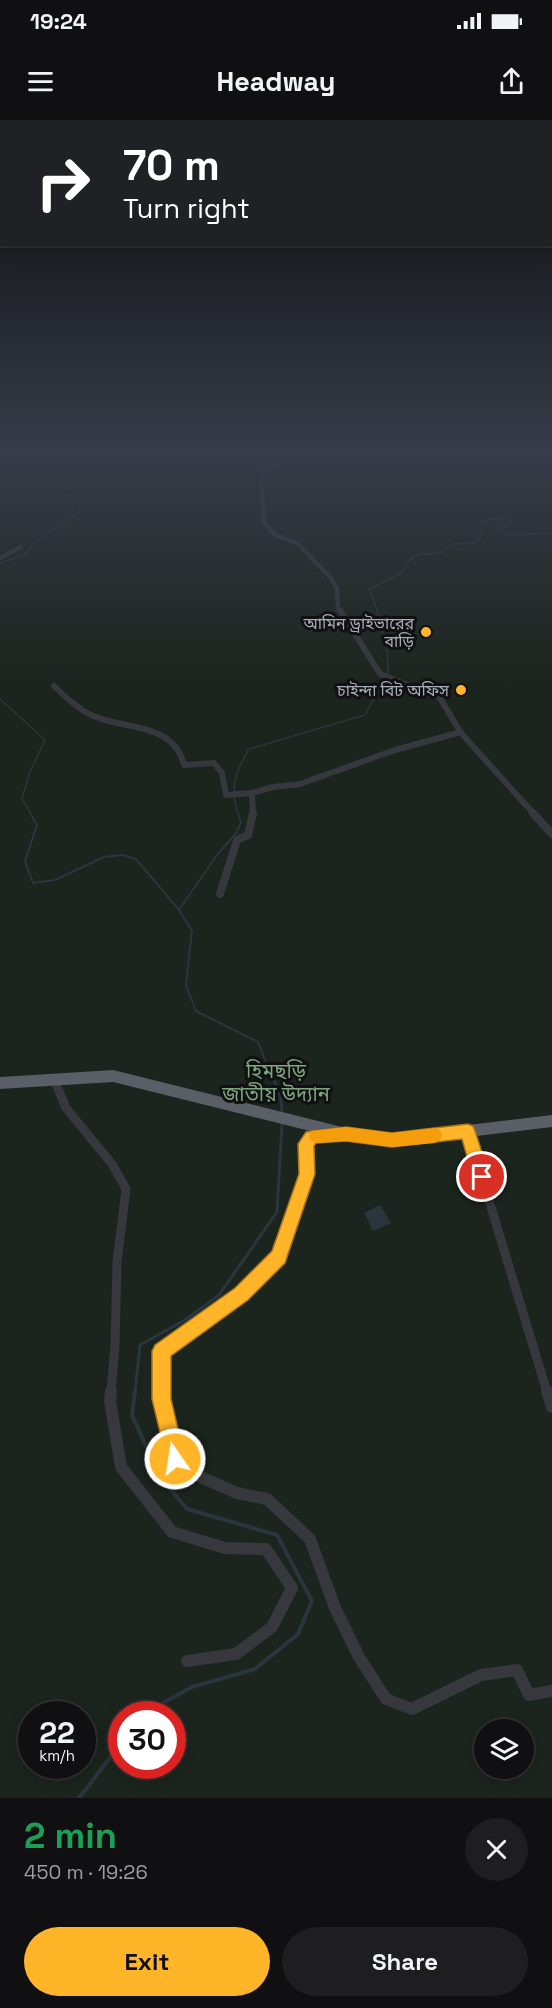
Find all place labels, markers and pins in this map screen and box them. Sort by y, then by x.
place label: আমিন ড্রাইভারের বাড়ি [302,613,415,652]
marker: আমিন ড্রাইভারের বাড়ি [419,625,433,639]
place label: চাইন্দা বিট অফিস [336,680,450,701]
marker: চাইন্দা বিট অফিস [454,683,468,697]
pin [456,1151,507,1202]

